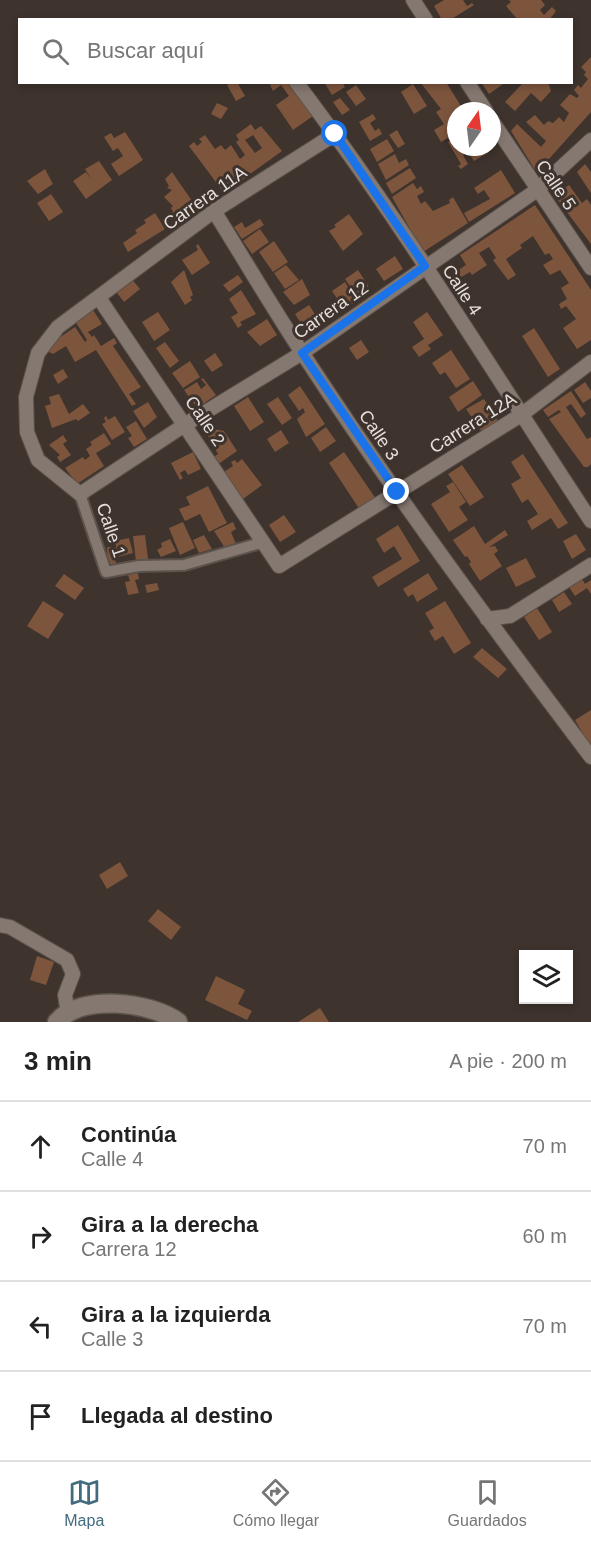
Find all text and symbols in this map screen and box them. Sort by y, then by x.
search box [18,18,573,84]
icon: search [39,35,72,68]
text: Buscar aquí [87,38,204,63]
north arrow [447,102,501,156]
route start [321,120,347,146]
street label: Calle 5 [532,156,580,214]
street label: Carrera 11A [160,162,250,234]
street label: Calle 4 [438,261,486,319]
street label: Carrera 12 [290,277,372,343]
street label: Carrera 12A [426,389,520,457]
street label: Calle 2 [181,392,229,450]
street label: Calle 3 [355,406,403,464]
route end [383,478,409,504]
street label: Calle 1 [92,500,130,560]
map controls [519,950,573,1004]
button: layers [519,950,573,1004]
text: 3 min [24,1046,92,1076]
text: A pie · 200 m [449,1050,567,1072]
text: Continúa [81,1122,176,1147]
icon: ahead [24,1130,57,1163]
text: 70 m [523,1135,567,1157]
text: Calle 4 [81,1148,143,1170]
text: Gira a la derecha [81,1212,258,1237]
icon: right [24,1220,57,1253]
text: 60 m [523,1225,567,1247]
text: Carrera 12 [81,1238,177,1260]
text: Gira a la izquierda [81,1302,271,1327]
icon: left [24,1310,57,1343]
text: 70 m [523,1315,567,1337]
text: Calle 3 [81,1328,143,1350]
icon: arrive [24,1400,57,1433]
text: Llegada al destino [81,1403,273,1428]
tab: Mapa [64,1476,104,1530]
tab: Cómo llegar [233,1476,319,1530]
tab: Guardados [448,1476,527,1530]

